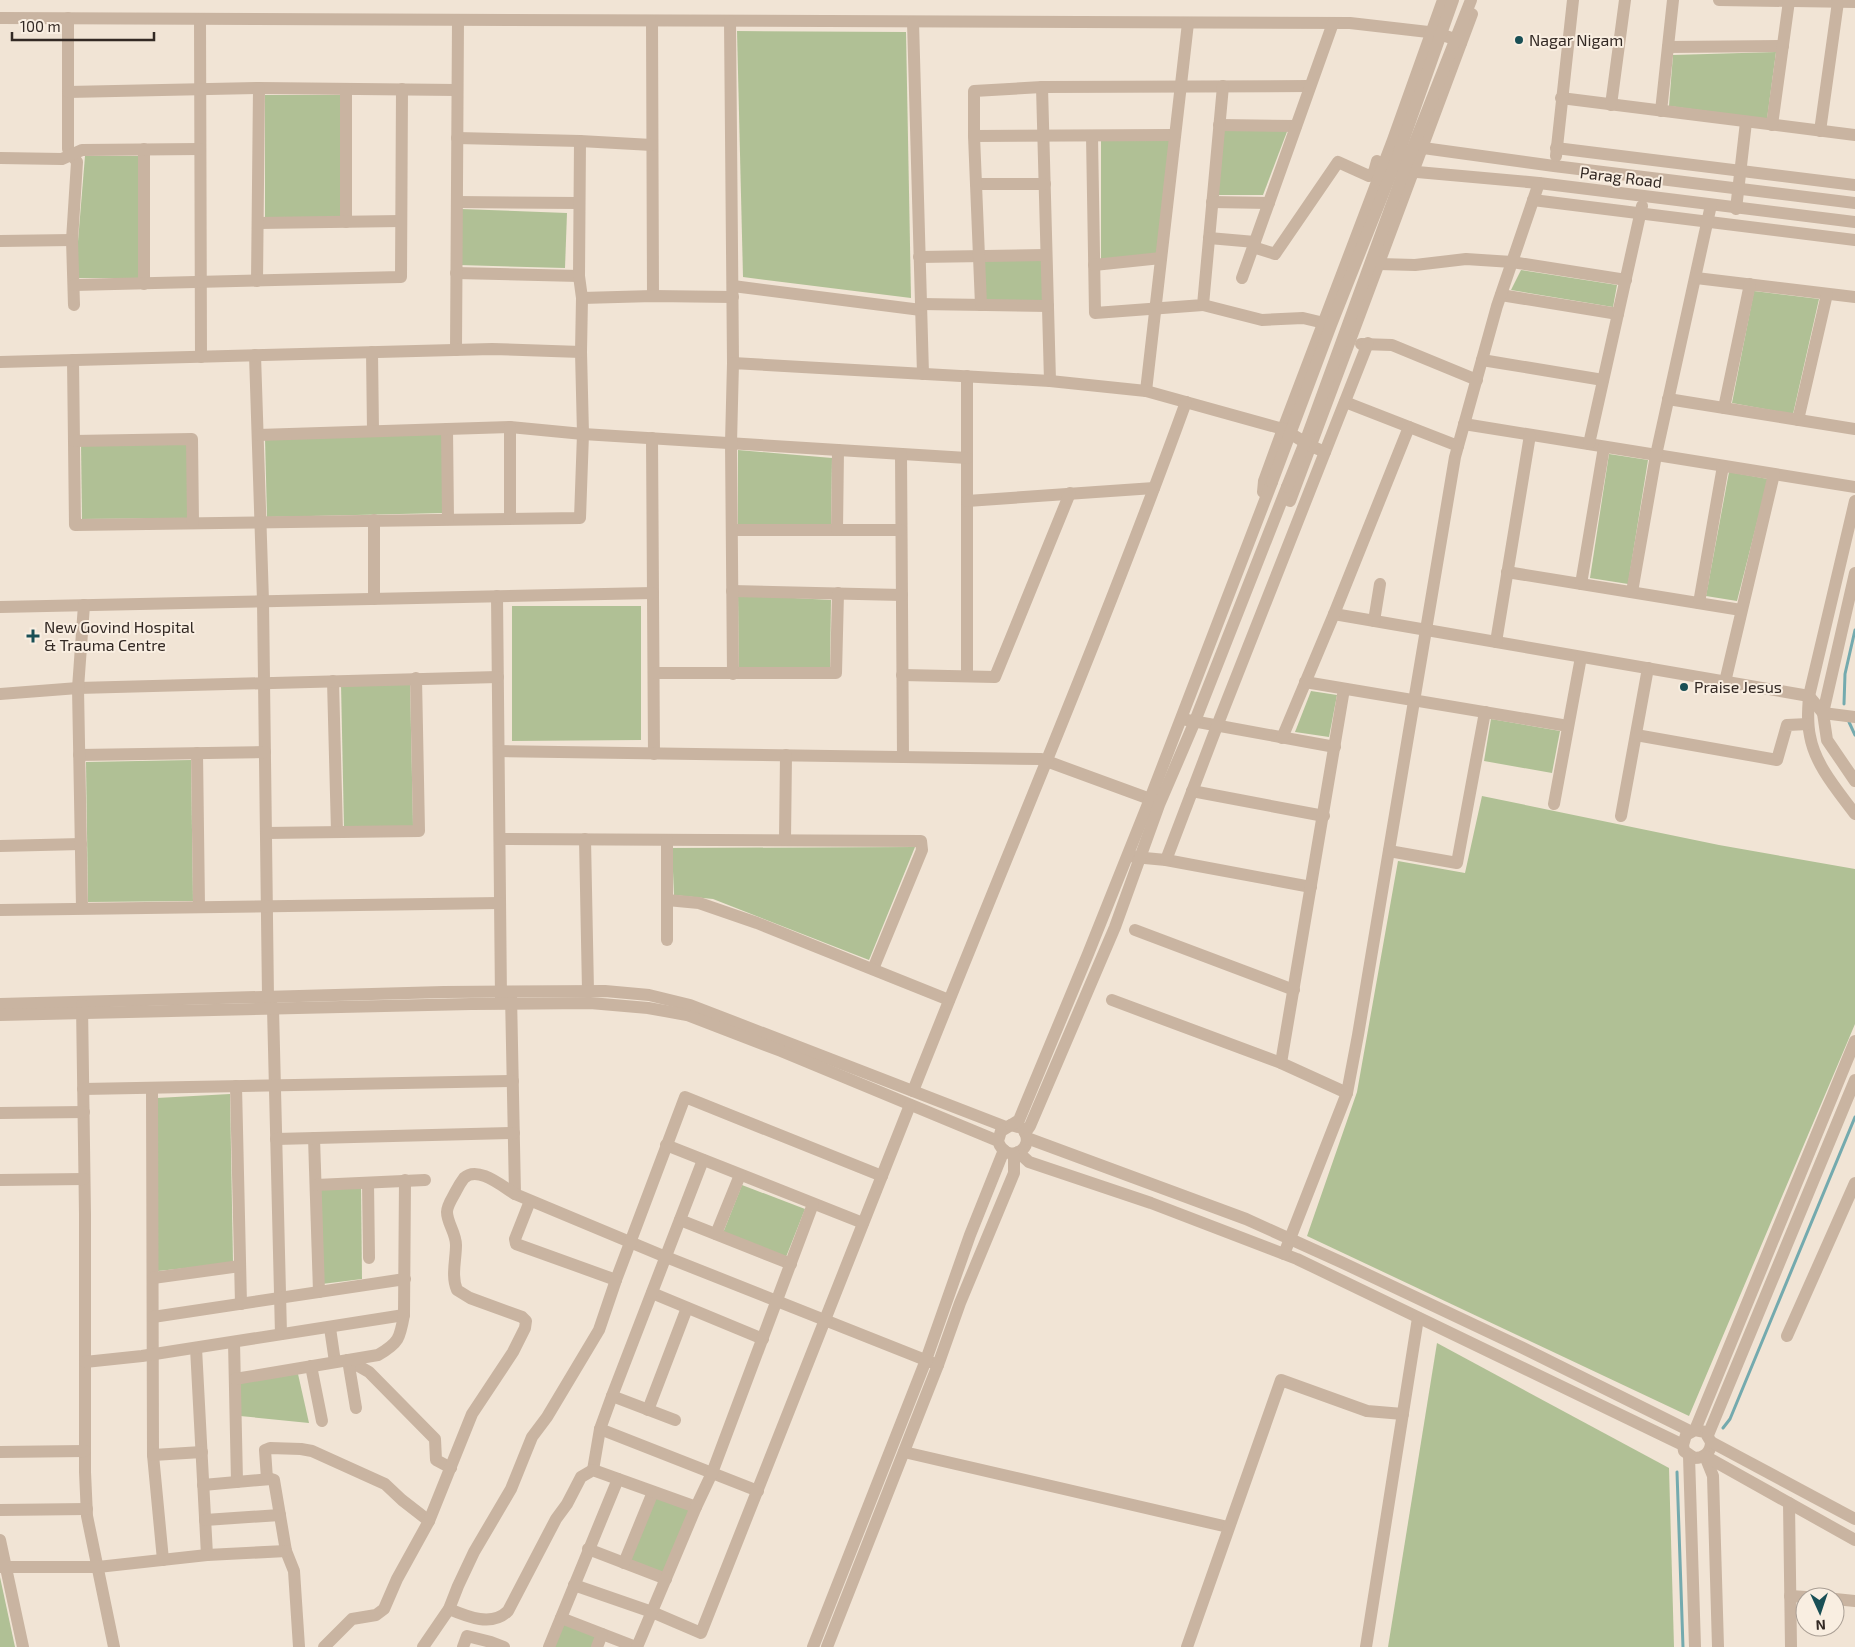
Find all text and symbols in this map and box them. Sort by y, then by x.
scale bar [12,10,155,42]
text: 100 m [20,17,61,35]
place label: Nagar Nigam [1529,30,1623,49]
marker: Nagar Nigam [1513,34,1525,46]
street label: Parag Road [1579,162,1663,191]
place label: New Govind Hospital & Trauma Centre [44,617,195,654]
marker: New Govind Hospital & Trauma Centre [26,629,40,643]
place label: Praise Jesus [1694,677,1782,696]
marker: Praise Jesus [1678,681,1690,693]
north arrow [1795,1587,1845,1637]
text: N [1815,1617,1826,1634]

